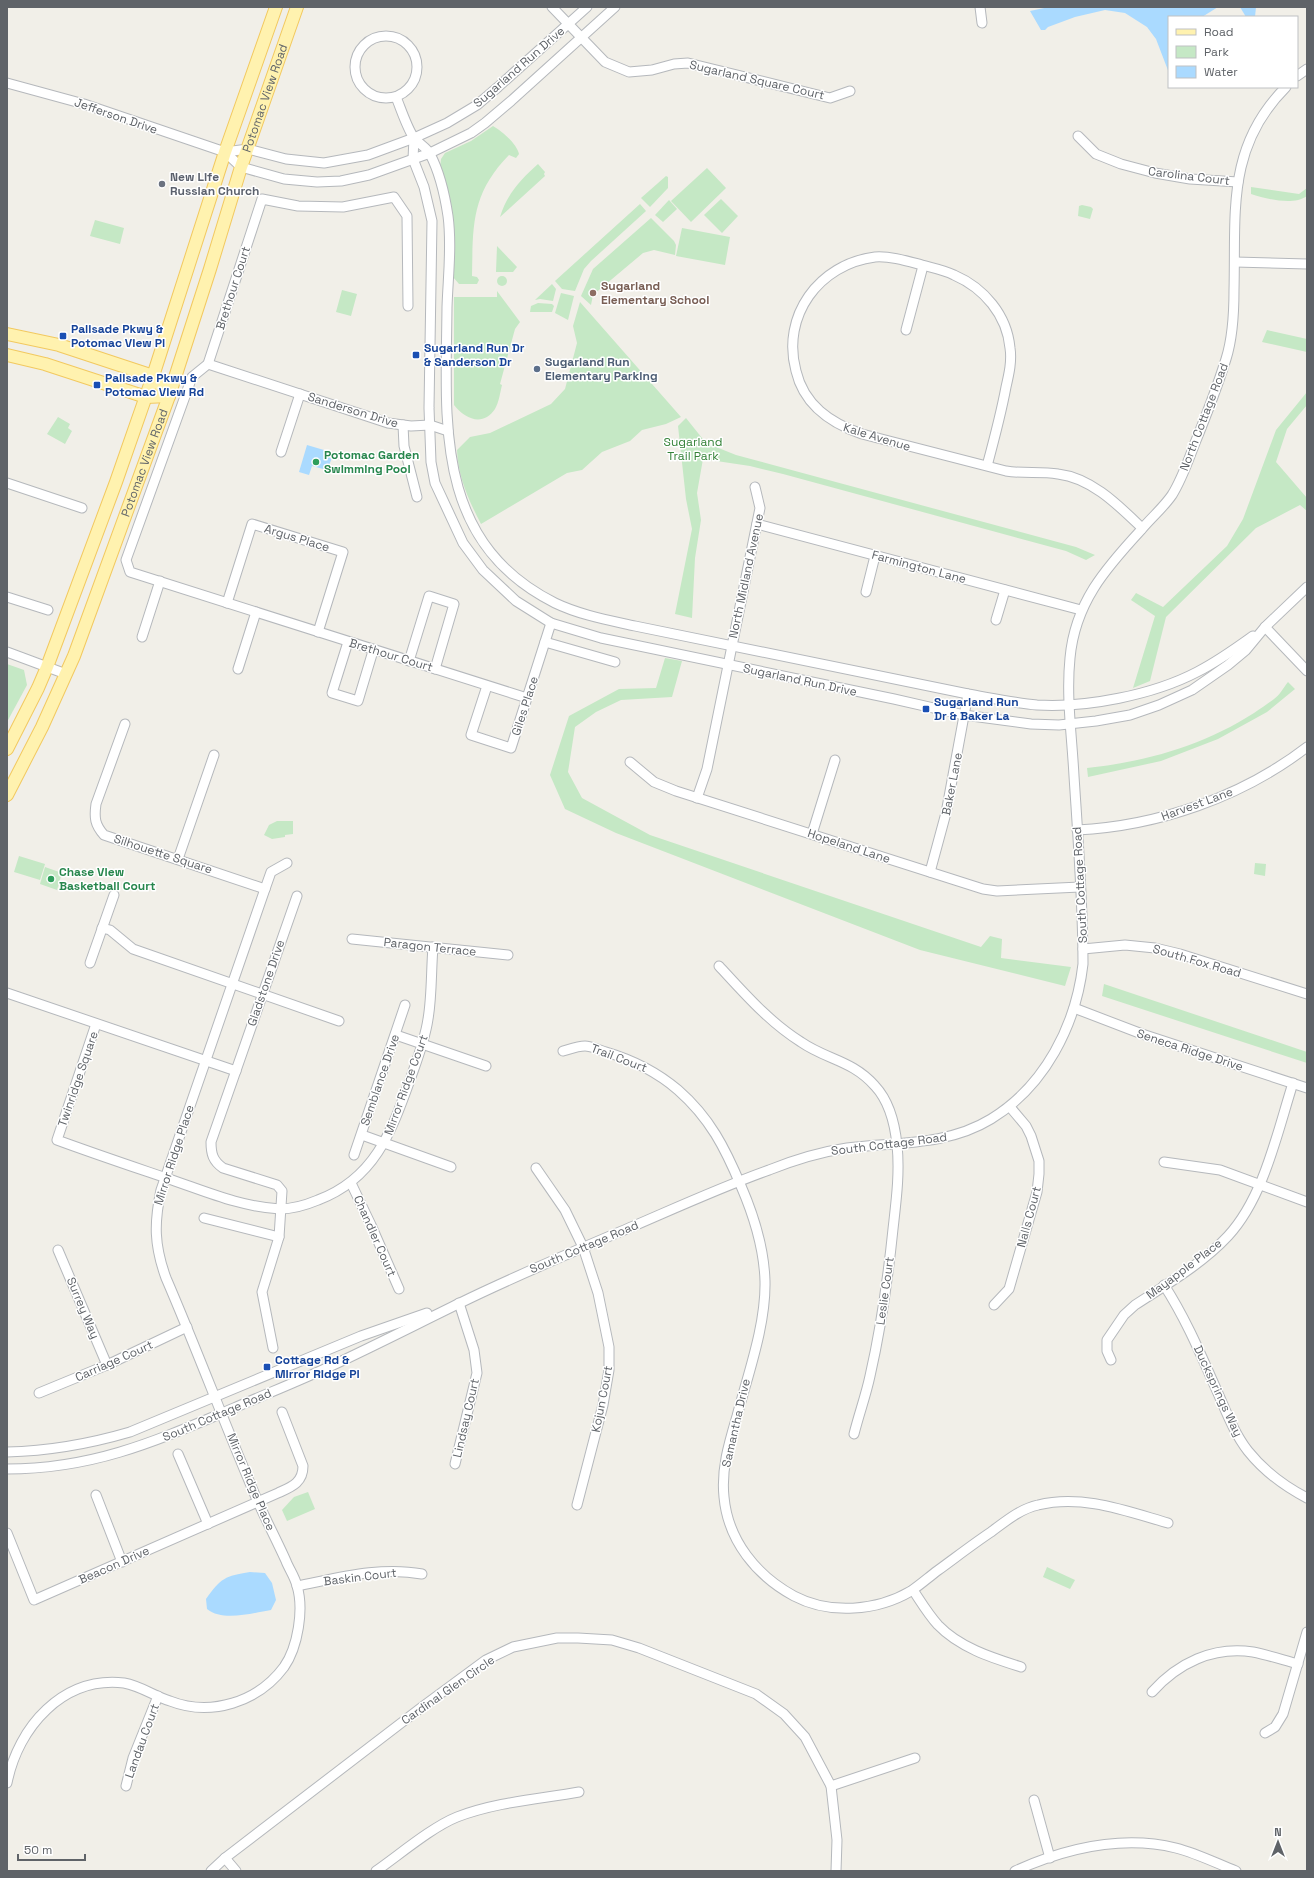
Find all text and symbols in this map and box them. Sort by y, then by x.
legend [1168,16,1298,88]
street label: Sugarland Run Drive [470,23,568,111]
text: Road [1204,24,1233,40]
street label: Potomac View Road [239,42,291,155]
text: Park [1204,44,1229,60]
street label: Sugarland Square Court [688,57,826,103]
text: Water [1204,64,1238,80]
street label: Jefferson Drive [72,94,160,138]
street label: Carolina Court [1147,163,1231,189]
place label: New Life Russian Church [170,169,260,199]
marker: New Life Russian Church [157,179,167,189]
street label: Brethour Court [212,244,254,332]
place label: Sugarland Elementary School [601,278,709,308]
marker: Sugarland Elementary School [588,288,598,298]
place label: Palisade Pkwy & Potomac View Pl [71,321,165,351]
marker: Palisade Pkwy & Potomac View Pl [58,331,68,341]
place label: Sugarland Run Dr & Sanderson Dr [424,340,525,370]
marker: Sugarland Run Dr & Sanderson Dr [411,350,421,360]
place label: Sugarland Run Elementary Parking [545,354,658,384]
street label: North Cottage Road [1176,361,1232,473]
marker: Sugarland Run Elementary Parking [532,364,542,374]
place label: Palisade Pkwy & Potomac View Rd [105,370,204,400]
marker: Palisade Pkwy & Potomac View Rd [92,380,102,390]
street label: Sanderson Drive [306,389,400,431]
street label: Potomac View Road [118,407,172,519]
street label: Kale Avenue [841,419,913,455]
park label: Sugarland Trail Park [664,434,722,464]
place label: Potomac Garden Swimming Pool [324,447,419,477]
marker: Potomac Garden Swimming Pool [311,457,321,467]
street label: North Midland Avenue [725,512,767,640]
street label: Argus Place [262,520,332,556]
street label: Farmington Lane [870,547,968,587]
street label: Brethour Court [347,635,435,675]
street label: Sugarland Run Drive [742,660,858,700]
street label: Giles Place [508,674,542,738]
place label: Sugarland Run Dr & Baker La [934,694,1019,724]
marker: Sugarland Run Dr & Baker La [921,704,931,714]
street label: Baker Lane [938,751,966,817]
street label: Harvest Lane [1159,784,1235,824]
street label: Hopeland Lane [806,825,892,867]
street label: South Cottage Road [1069,826,1091,944]
street label: Silhouette Square [112,831,214,877]
place label: Chase View Basketball Court [59,864,155,894]
marker: Chase View Basketball Court [46,874,56,884]
street label: Paragon Terrace [383,934,477,960]
street label: Gladstone Drive [244,938,288,1028]
street label: South Fox Road [1151,941,1243,981]
street label: Seneca Ridge Drive [1135,1025,1245,1075]
street label: Twinridge Square [54,1029,102,1129]
street label: Semblance Drive [357,1032,403,1128]
street label: Mirror Ridge Court [380,1033,432,1137]
street label: Trail Court [589,1040,649,1076]
street label: Mirror Ridge Place [150,1103,198,1207]
street label: South Cottage Road [830,1129,948,1159]
street label: Nalls Court [1013,1185,1045,1249]
street label: Chandler Court [350,1193,400,1279]
street label: South Cottage Road [527,1217,641,1277]
street label: Mayapple Place [1143,1235,1225,1303]
street label: Leslie Court [872,1256,898,1326]
street label: Surrey Way [63,1275,103,1341]
street label: Carriage Court [72,1337,156,1385]
street label: Ducksprings Way [1190,1343,1246,1439]
place label: Cottage Rd & Mirror Ridge Pl [275,1352,360,1382]
marker: Cottage Rd & Mirror Ridge Pl [262,1362,272,1372]
street label: Kojun Court [588,1364,616,1434]
street label: Lindsay Court [449,1377,483,1459]
street label: Samantha Drive [718,1377,754,1469]
street label: South Cottage Road [160,1385,274,1445]
street label: Mirror Ridge Place [223,1431,279,1533]
street label: Beacon Drive [76,1542,152,1588]
street label: Baskin Court [323,1565,397,1589]
street label: Cardinal Glen Circle [398,1652,498,1728]
street label: Landau Court [121,1702,163,1780]
north arrow [1258,1822,1298,1862]
text: N [1274,1825,1282,1839]
scale bar [18,1836,85,1862]
text: 50 m [24,1842,52,1858]

